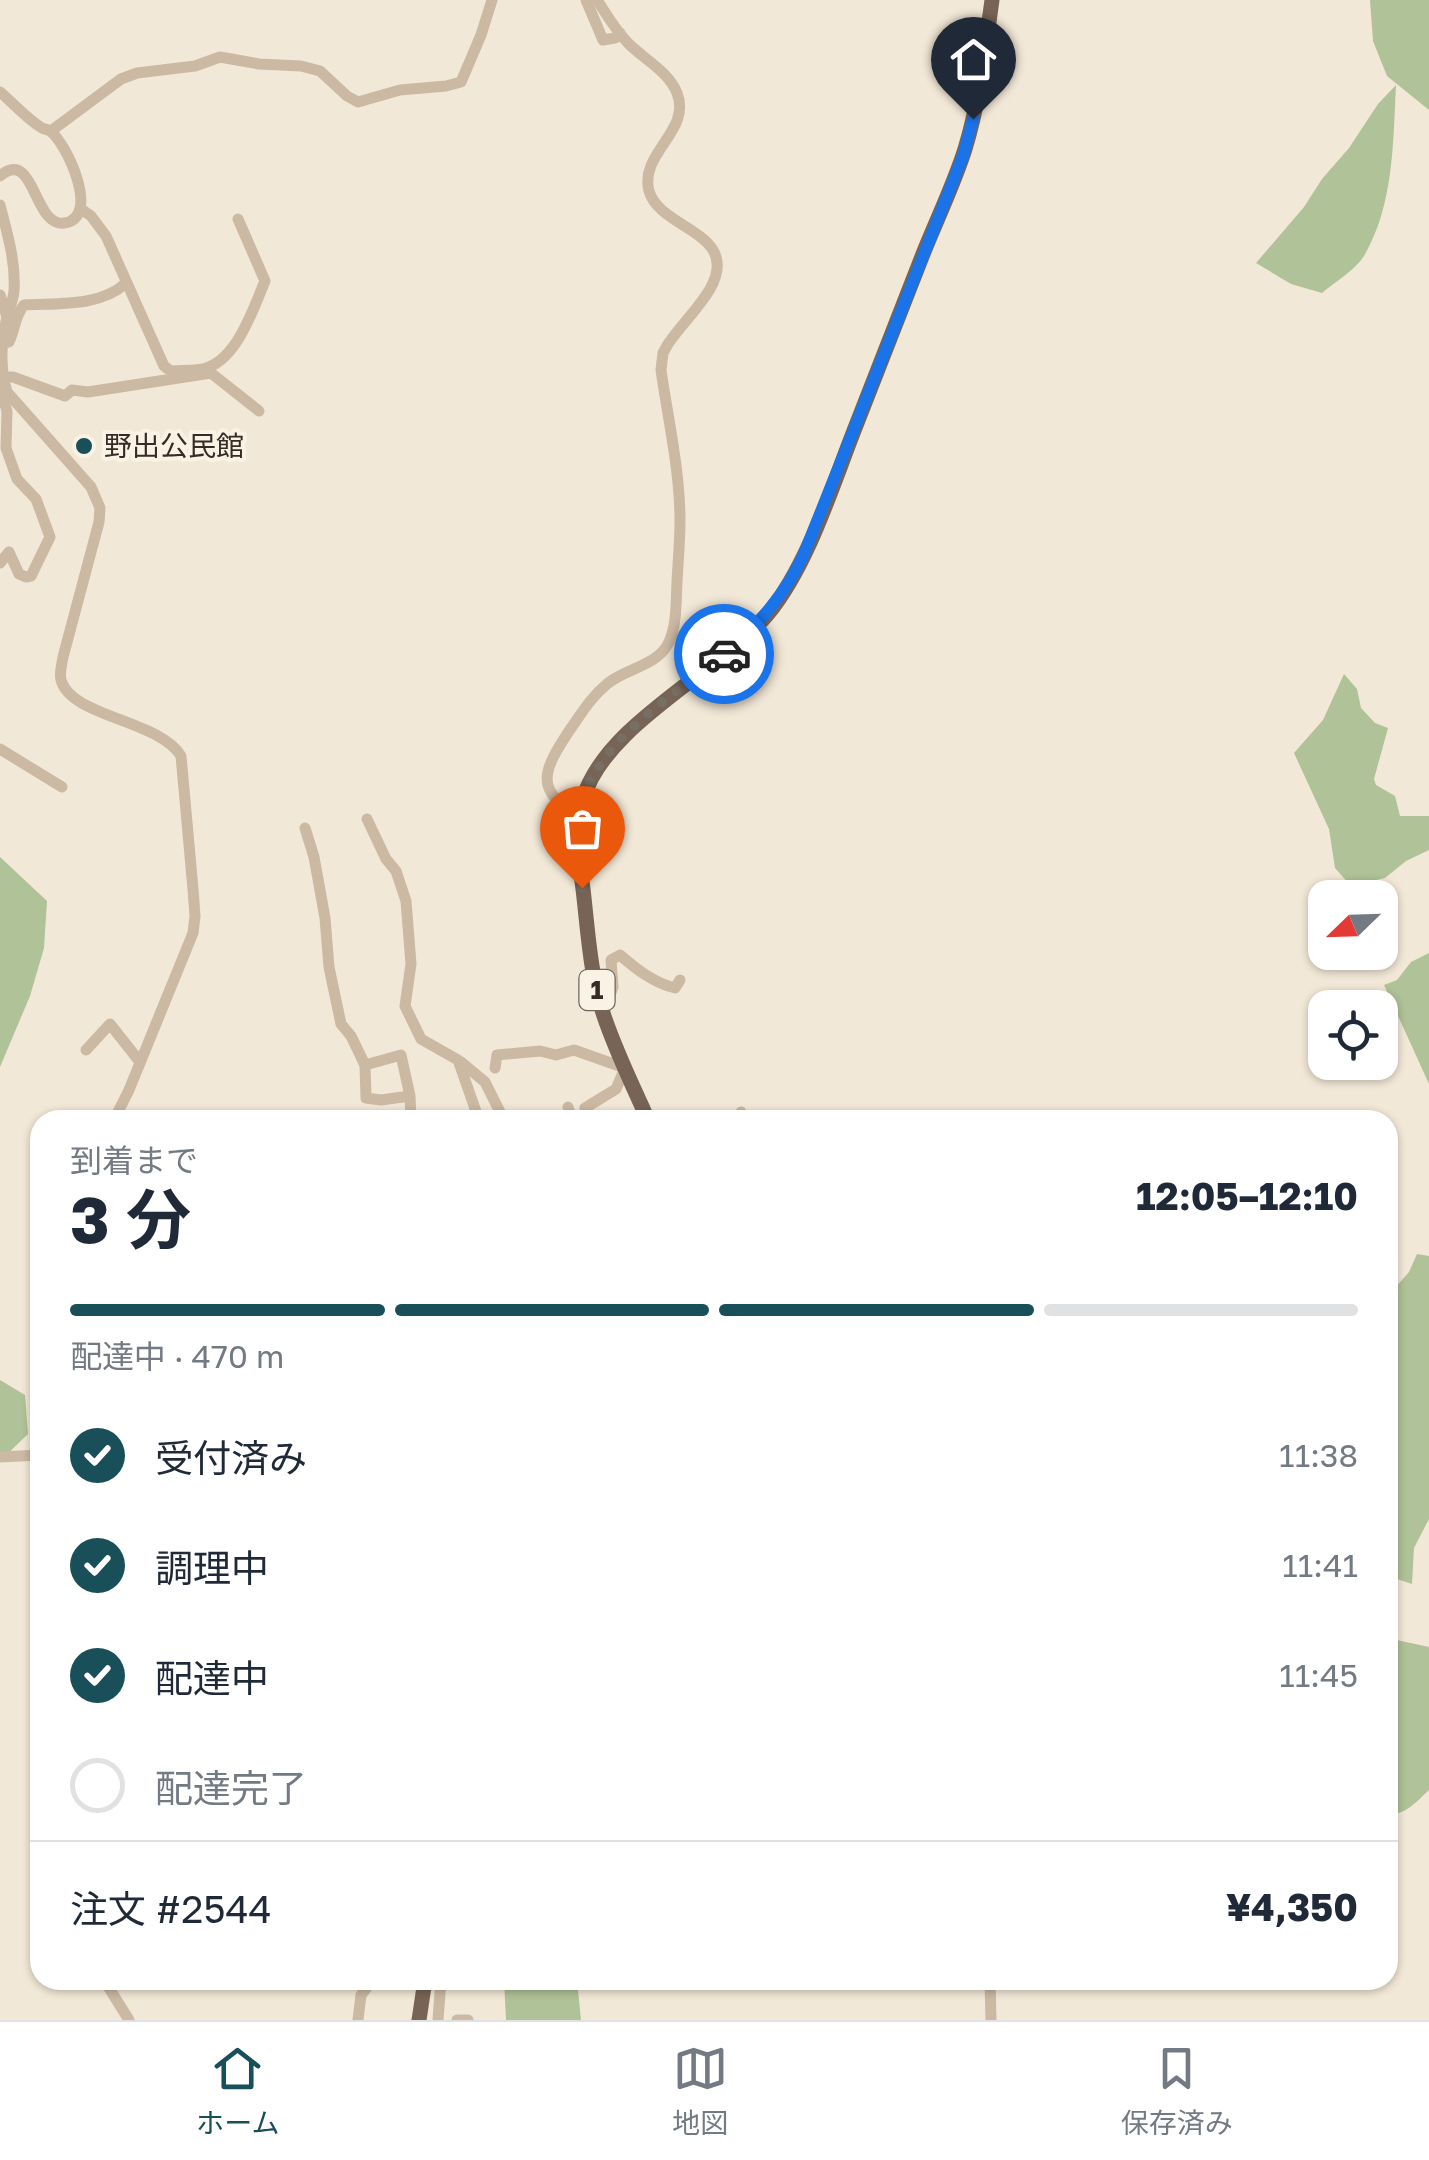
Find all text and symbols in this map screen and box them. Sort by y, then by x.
pin [931,17,1016,120]
icon: home [946,32,1001,87]
place label: 野出公民館 [104,429,244,462]
marker: 野出公民館 [73,435,95,457]
courier [674,604,774,704]
icon: car [697,627,752,682]
pin [540,786,625,889]
icon: bag [555,801,610,856]
north arrow [1308,880,1398,970]
map controls [1308,880,1398,1080]
road number: 1 [580,970,614,1010]
button: locate [1308,990,1398,1080]
text: 到着まで [70,1141,198,1179]
text: 12:05–12:10 [1136,1173,1358,1218]
text: 3 分 [70,1179,191,1257]
text: 配達中 · 470 m [70,1337,284,1375]
icon: check [70,1428,125,1483]
text: 受付済み [155,1435,307,1480]
text: 11:38 [1279,1436,1358,1474]
icon: check [70,1538,125,1593]
text: 調理中 [155,1545,269,1590]
text: 11:41 [1282,1546,1358,1584]
icon: check [70,1648,125,1703]
text: 配達中 [155,1655,269,1700]
text: 11:45 [1279,1656,1358,1694]
text: 配達完了 [155,1765,307,1810]
text: ¥4,350 [1226,1884,1358,1929]
text: 注文 #2544 [70,1886,272,1931]
tab: ホーム [196,2041,279,2141]
tab: 地図 [672,2041,728,2141]
tab: 保存済み [1121,2041,1233,2141]

